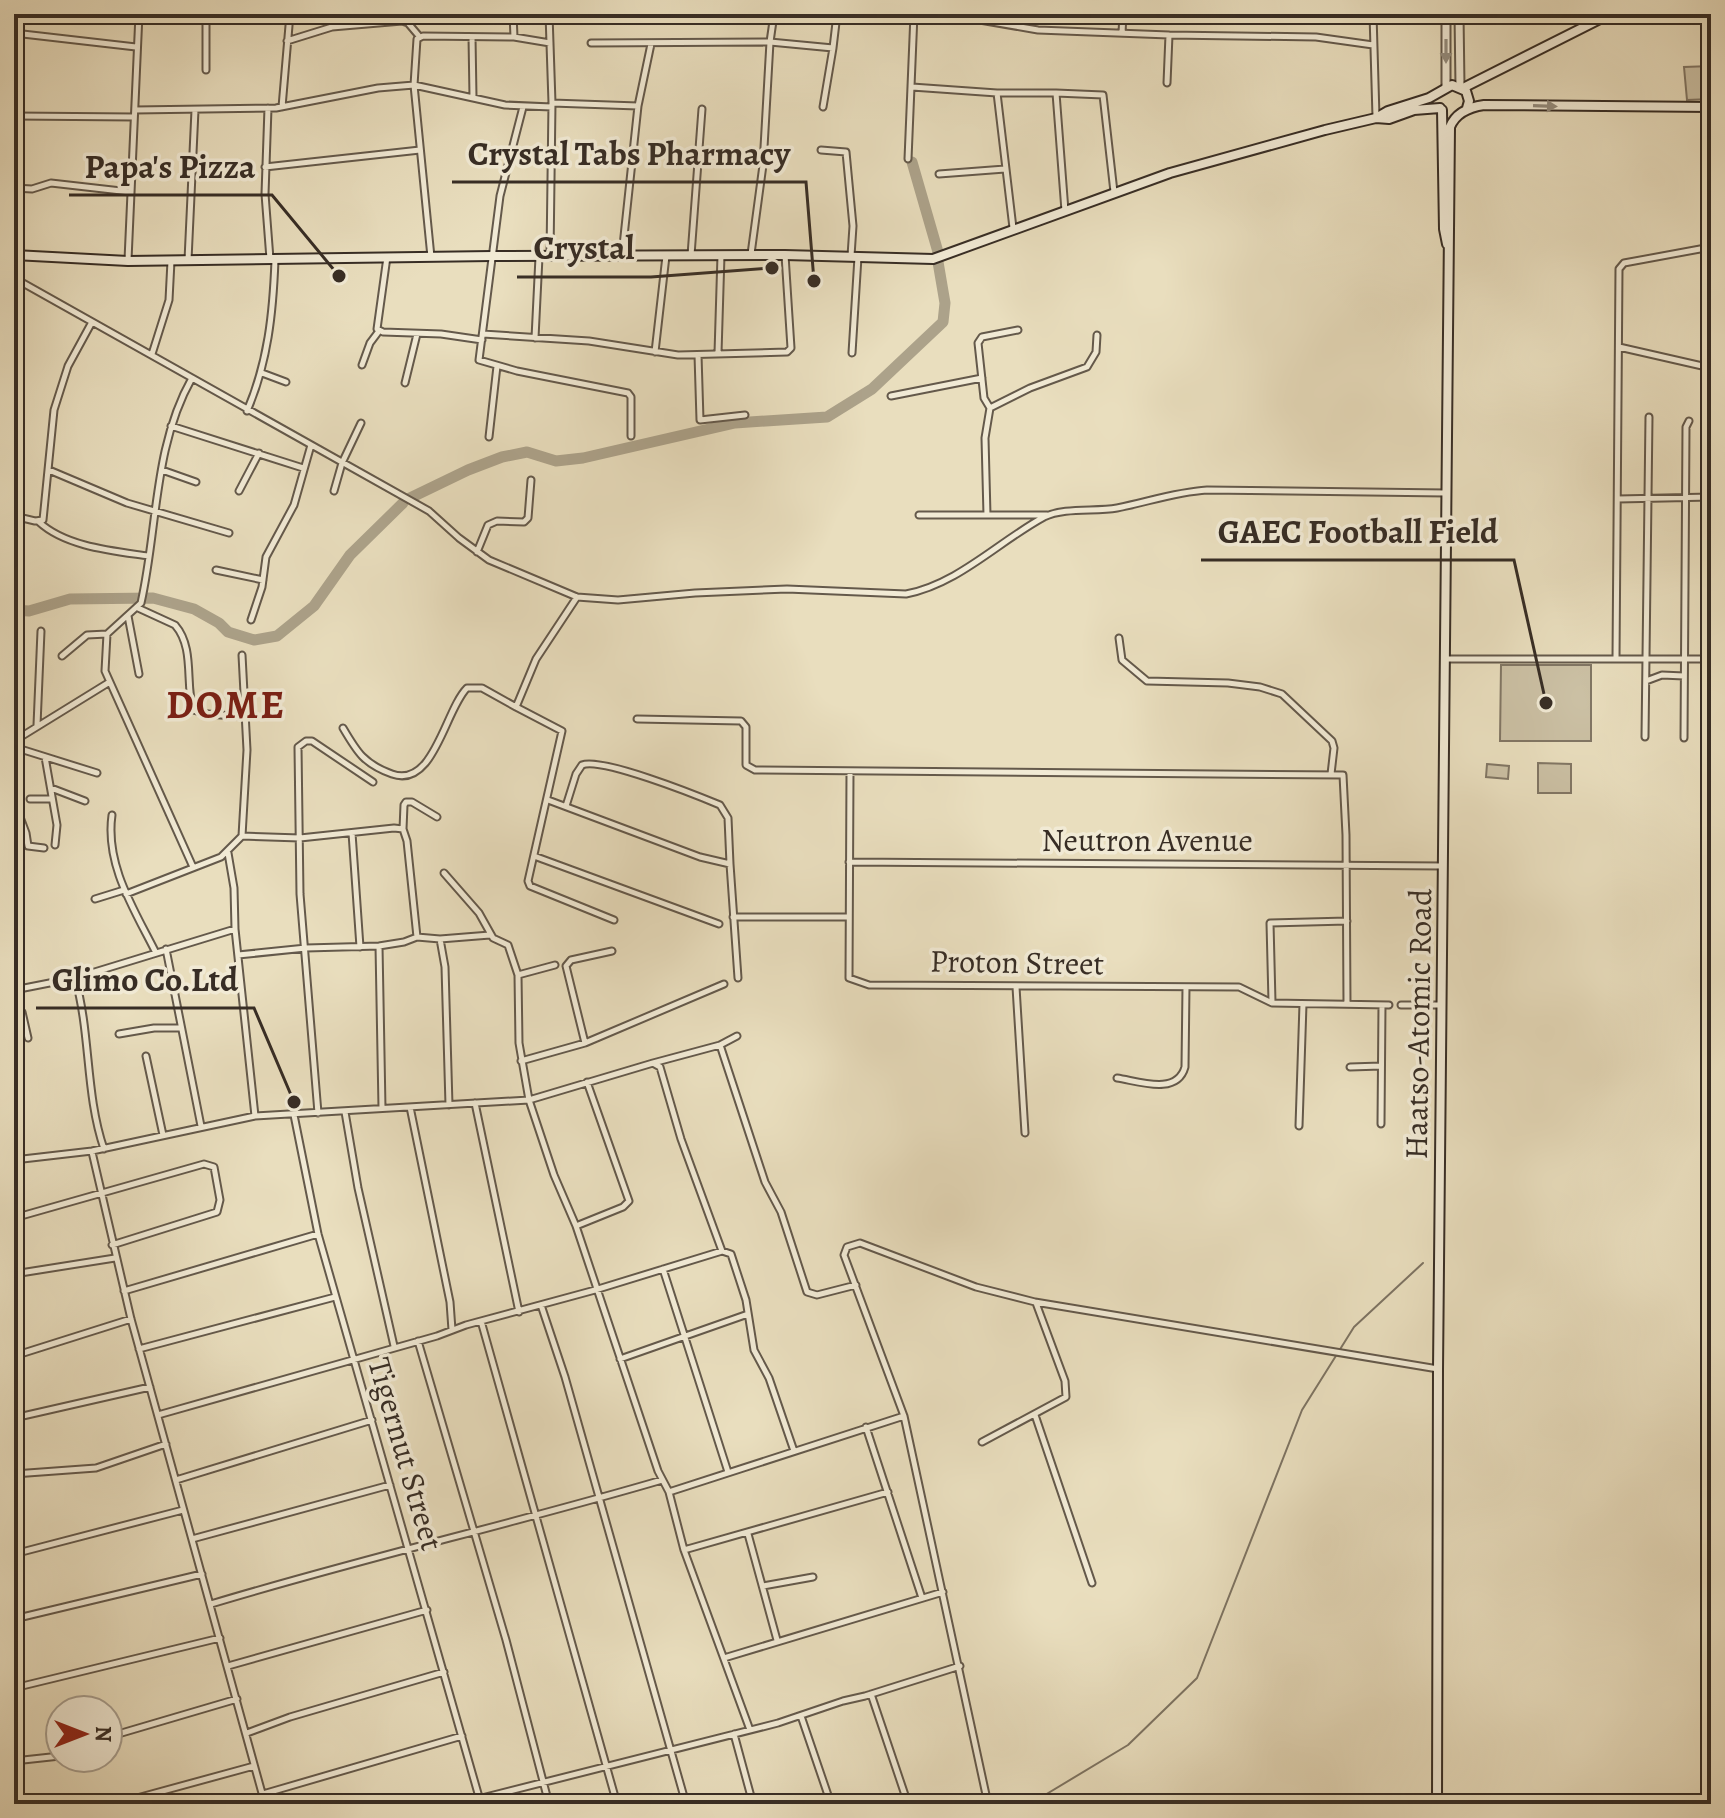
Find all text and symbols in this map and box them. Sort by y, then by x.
one-way arrow [1440,39,1452,64]
one-way arrow [1533,99,1558,112]
callout: Crystal Tabs Pharmacy [452,124,806,182]
text: Crystal Tabs Pharmacy [468,130,791,177]
callout: Papa's Pizza [69,137,272,195]
text: Papa's Pizza [85,143,256,190]
callout: Crystal [517,219,651,277]
text: Crystal [533,224,635,271]
callout: GAEC Football Field [1201,502,1514,560]
text: GAEC Football Field [1218,508,1499,555]
district label: DOME [166,677,286,732]
street label: Neutron Avenue [1041,818,1253,862]
street label: Haatso-Atomic Road [1394,888,1442,1160]
street label: Proton Street [930,938,1104,986]
callout: Glimo Co.Ltd [36,950,254,1008]
text: Glimo Co.Ltd [52,956,239,1003]
street label: Tigernut Street [357,1352,455,1556]
north arrow [44,1694,124,1774]
text: N [88,1726,118,1742]

